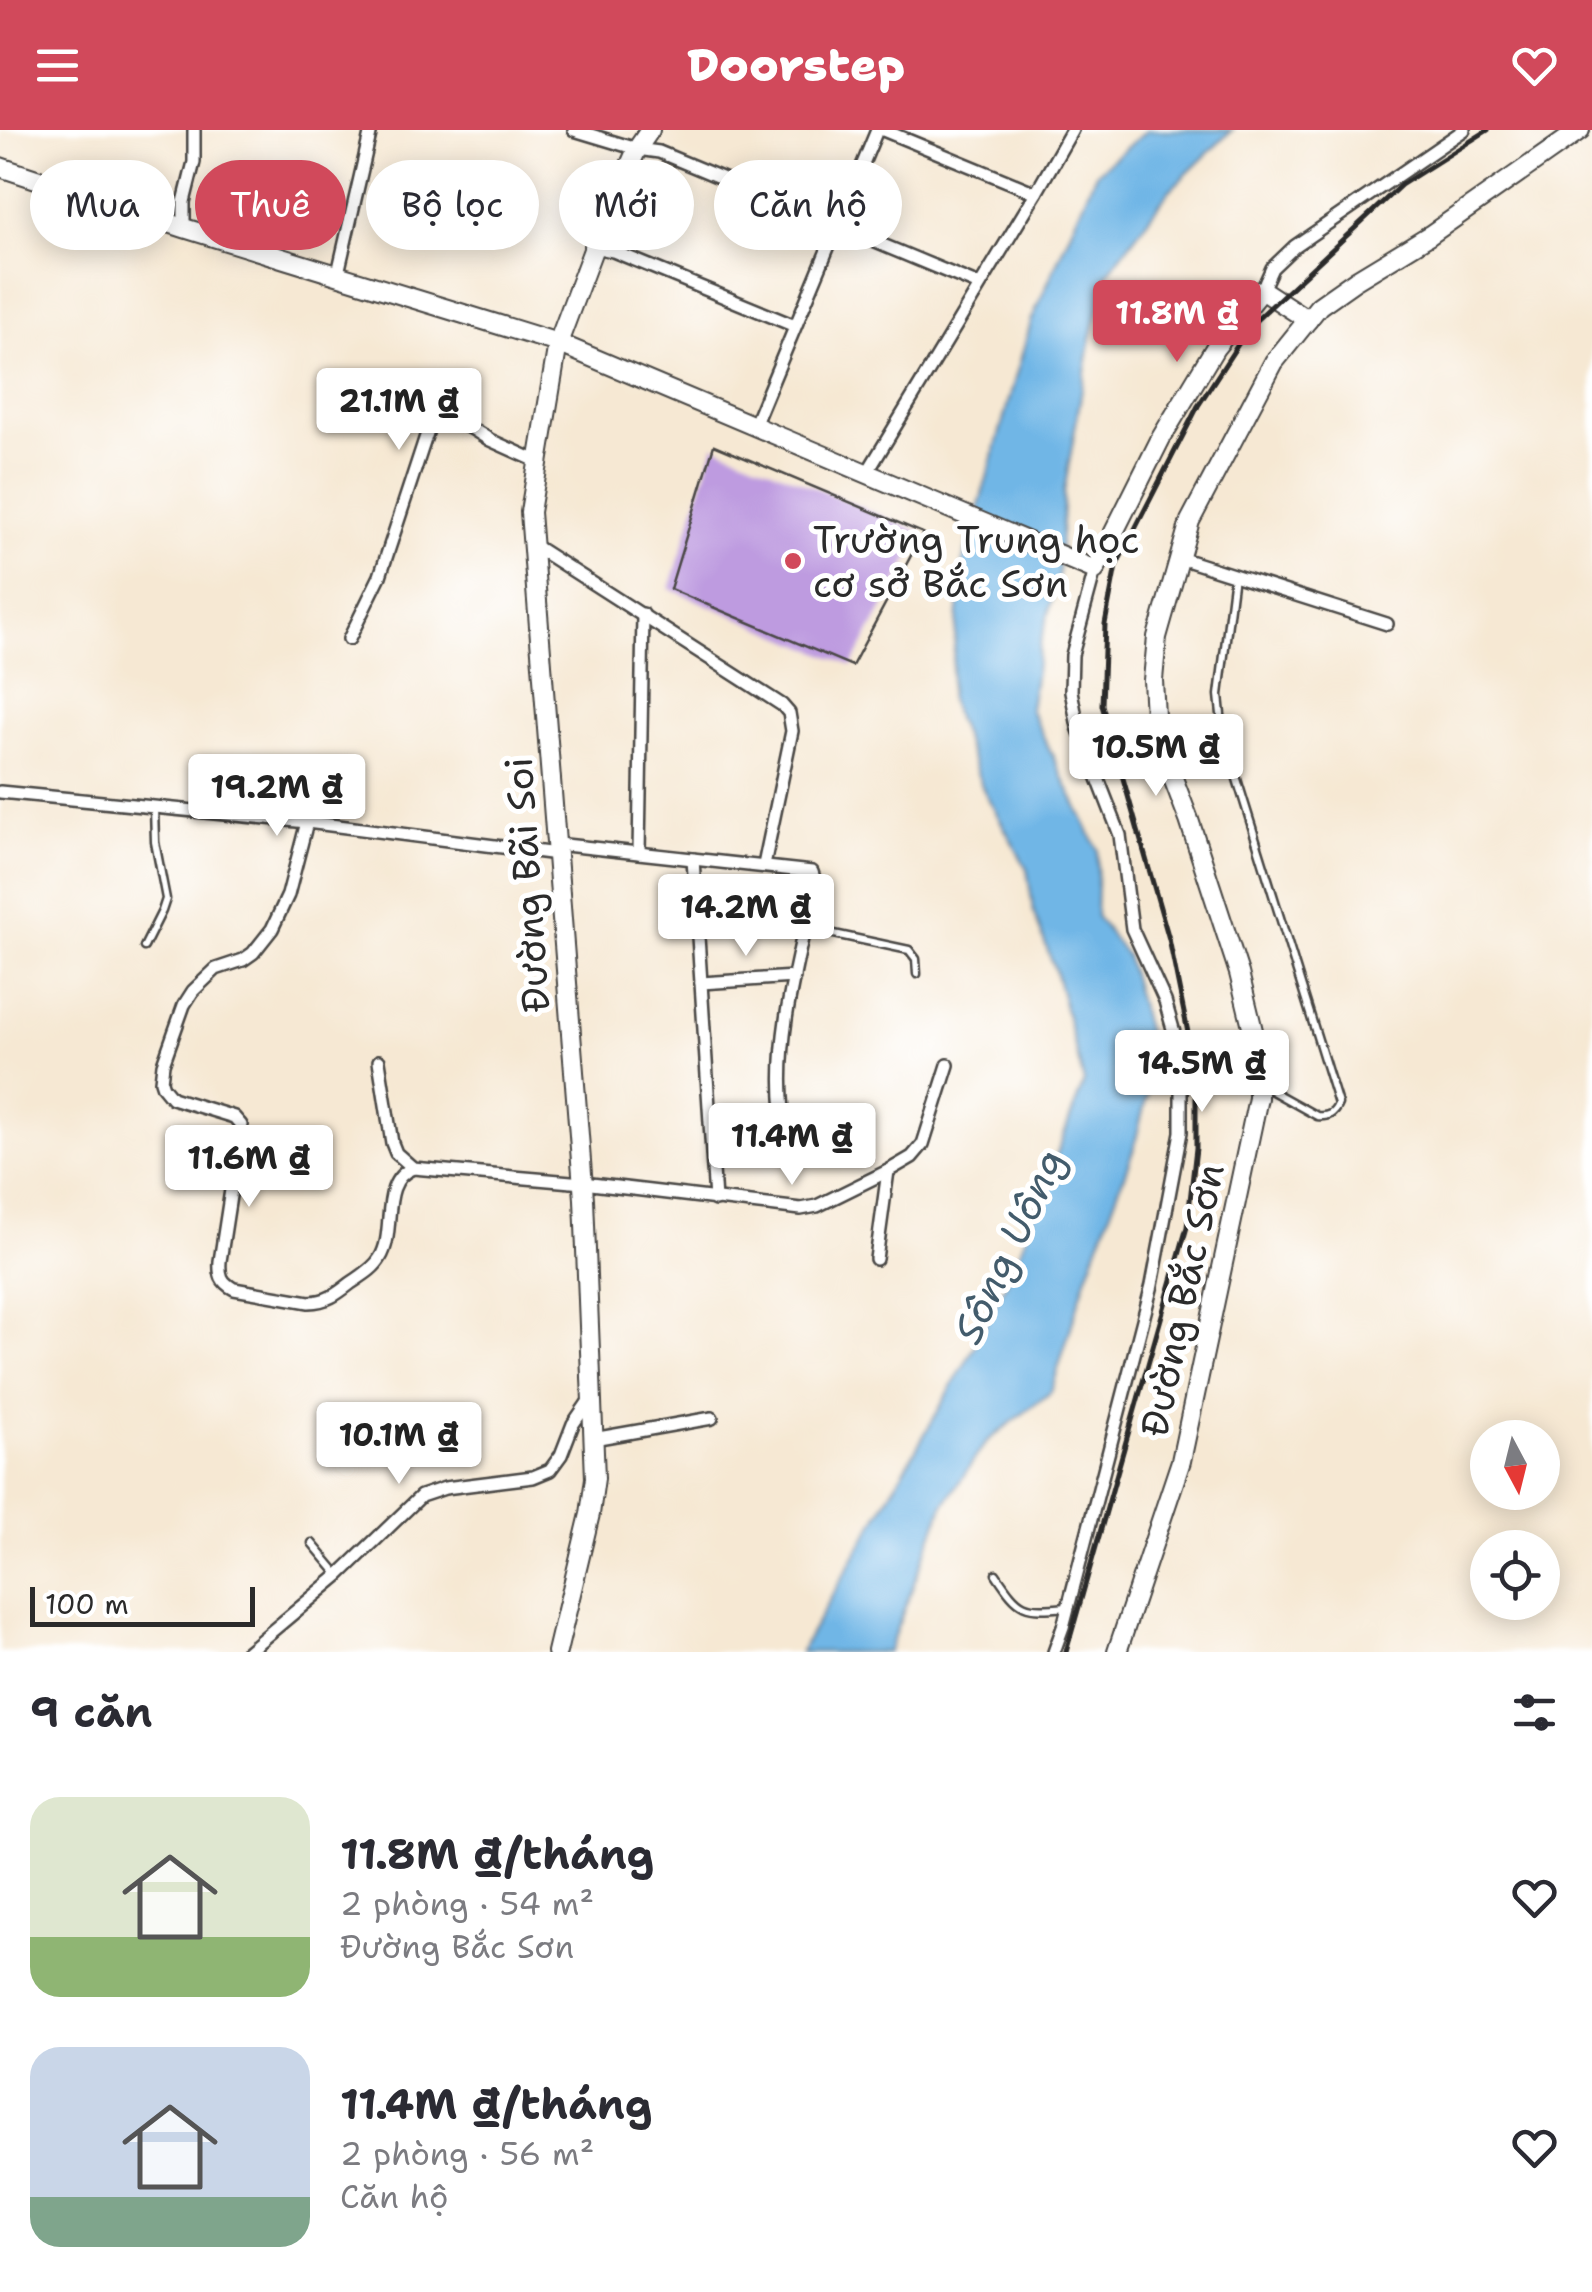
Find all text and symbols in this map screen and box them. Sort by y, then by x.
text: Doorstep [687,35,905,95]
icon: menu [30,38,85,93]
icon: heart [1507,38,1562,93]
chip: Mua [30,160,175,250]
chip: Thuê [195,160,346,250]
chip: Bộ lọc [366,160,539,250]
chip: Mới [559,160,694,250]
chip: Căn hộ [714,160,902,250]
pin: 11.8M ₫ [1085,280,1269,365]
text: 11.8M ₫ [1115,291,1239,334]
pin: 21.1M ₫ [307,368,491,453]
text: 21.1M ₫ [338,379,460,422]
place label: Trường Trung học cơ sở Bắc Sơn [813,514,1140,609]
marker: Trường Trung học cơ sở Bắc Sơn [782,550,804,572]
pin: 10.5M ₫ [1064,714,1248,799]
text: 10.5M ₫ [1091,725,1221,768]
pin: 19.2M ₫ [185,754,369,839]
street label: Đường Bãi Soi [493,756,561,1014]
text: 19.2M ₫ [210,765,344,808]
pin: 14.2M ₫ [654,874,838,959]
text: 14.2M ₫ [680,885,812,928]
pin: 14.5M ₫ [1110,1030,1294,1115]
text: 14.5M ₫ [1137,1041,1267,1084]
pin: 11.4M ₫ [700,1103,884,1188]
text: 11.4M ₫ [731,1114,853,1157]
pin: 11.6M ₫ [157,1125,341,1210]
text: 11.6M ₫ [187,1136,311,1179]
water label: Sông Uông [940,1140,1078,1352]
street label: Đường Bắc Sơn [1128,1159,1236,1441]
pin: 10.1M ₫ [307,1402,491,1487]
text: 10.1M ₫ [338,1413,460,1456]
north arrow [1470,1420,1560,1510]
map controls [1470,1420,1560,1620]
button: locate [1470,1530,1560,1620]
scale bar [30,1582,255,1626]
text: 100 m [45,1585,129,1623]
text: 9 căn [30,1684,153,1740]
icon: filters [1507,1685,1562,1740]
text: 11.8M ₫/tháng [340,1826,654,1882]
icon: home [110,1837,230,1957]
icon: heart [1507,1870,1562,1925]
text: 2 phòng · 54 m² [340,1882,594,1925]
text: Đường Bắc Sơn [340,1925,574,1968]
text: 11.4M ₫/tháng [340,2076,652,2132]
icon: home [110,2087,230,2207]
icon: heart [1507,2120,1562,2175]
text: 2 phòng · 56 m² [340,2132,594,2175]
text: Căn hộ [340,2175,448,2218]

